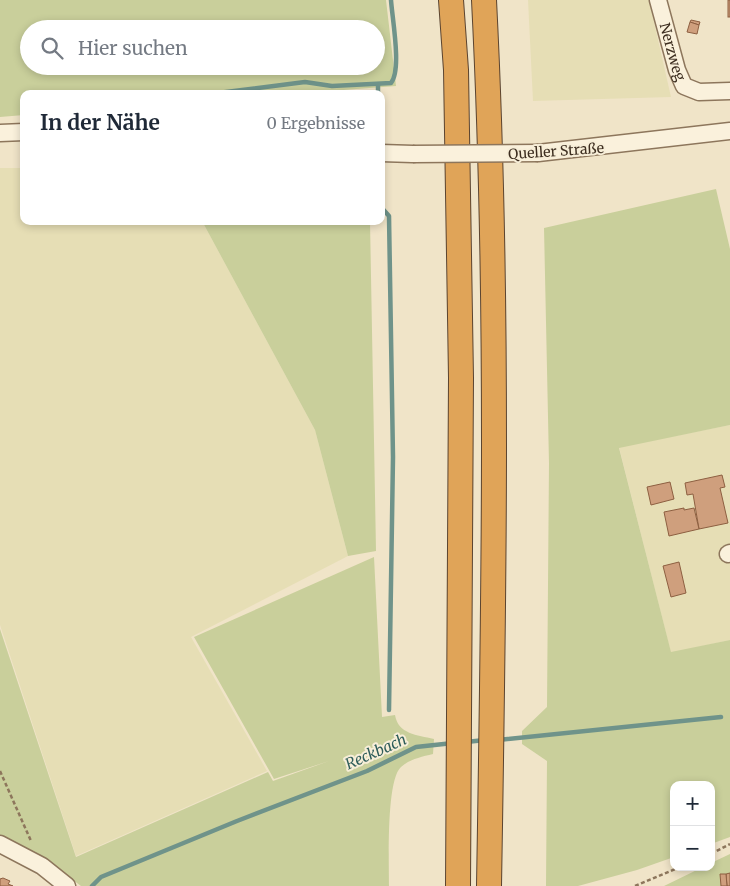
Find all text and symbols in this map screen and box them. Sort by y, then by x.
search box [20,20,385,75]
street label: Nerzweg [656,21,690,84]
icon: search [38,34,66,62]
text: Hier suchen [78,36,188,60]
text: In der Nähe [40,109,160,136]
text: 0 Ergebnisse [267,113,365,133]
street label: Queller Straße [508,139,604,163]
water label: Reckbach [342,730,409,773]
map controls [670,781,715,871]
button: + [670,781,715,826]
button: − [670,826,715,871]

